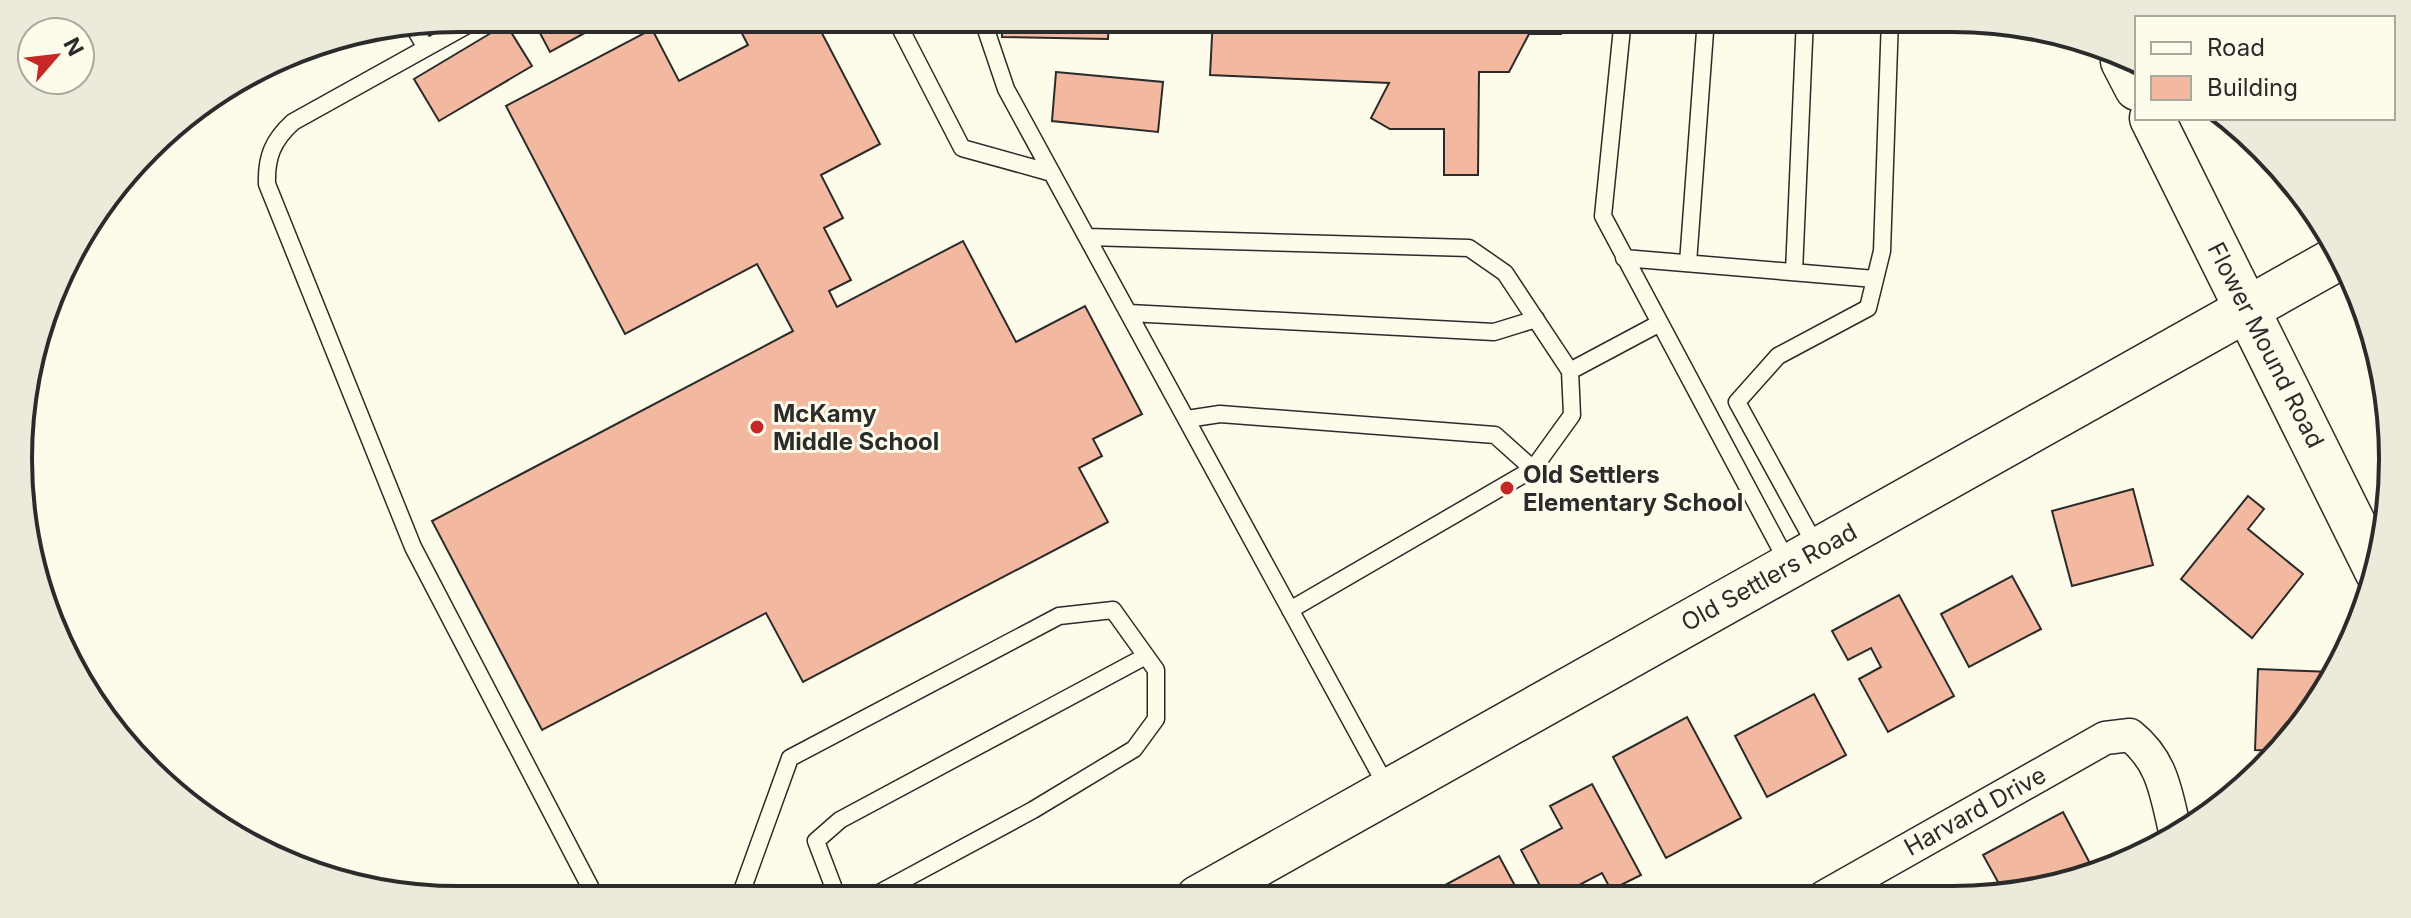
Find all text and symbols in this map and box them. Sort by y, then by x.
north arrow [16,16,96,96]
legend [2135,16,2395,120]
text: N [58,33,89,60]
text: Road [2207,33,2265,62]
text: Building [2207,73,2298,102]
street label: Flower Mound Road [2202,237,2330,453]
place label: McKamy Middle School [773,399,939,456]
marker: McKamy Middle School [748,418,766,436]
place label: Old Settlers Elementary School [1523,460,1743,517]
marker: Old Settlers Elementary School [1498,479,1516,497]
street label: Old Settlers Road [1676,517,1862,637]
street label: Harvard Drive [1899,760,2051,862]

